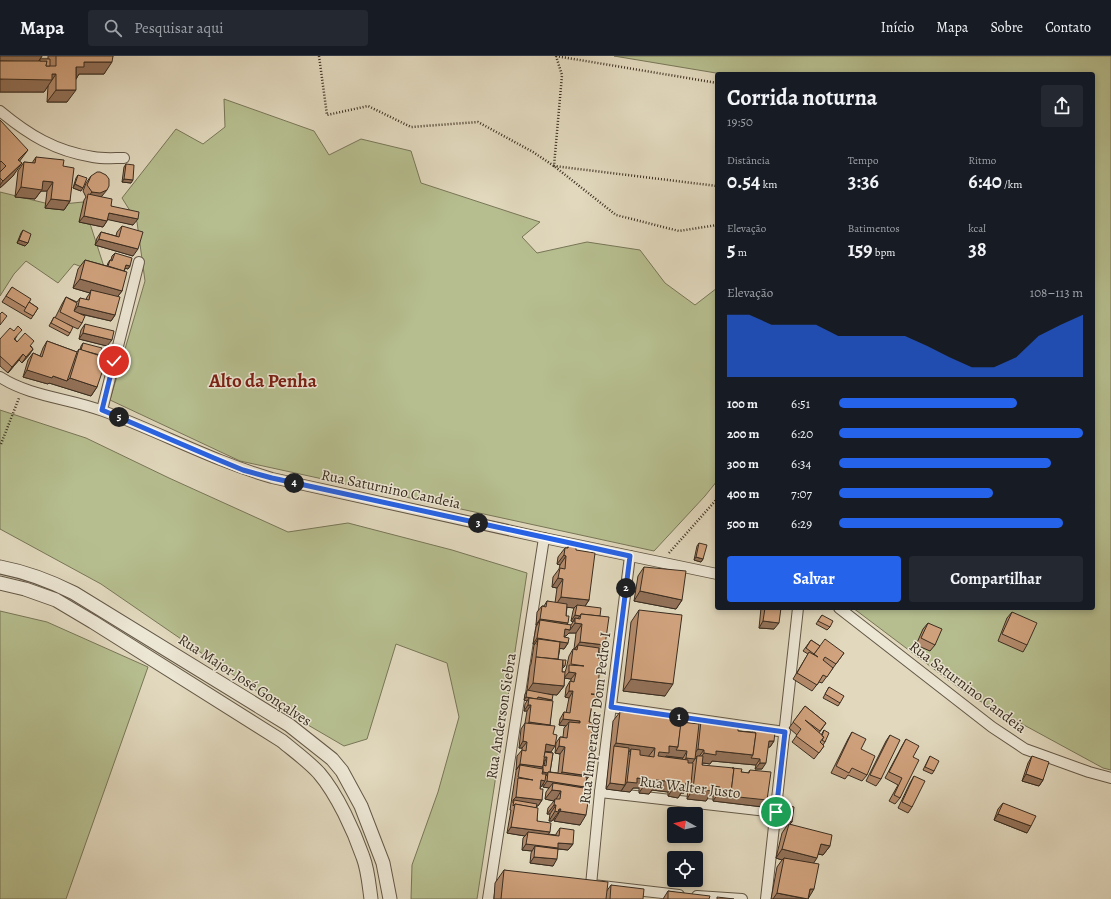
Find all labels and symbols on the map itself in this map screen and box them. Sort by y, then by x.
pin [97,344,131,378]
district label: Alto da Penha [208,368,318,394]
pin: 5 [109,407,129,427]
street label: Rua Saturnino Candeia [319,464,463,514]
pin: 4 [284,473,304,493]
pin: 3 [468,513,488,533]
pin: 2 [616,578,636,598]
street label: Rua Major José Gonçalves [174,629,316,731]
street label: Rua Imperador Dom Pedro I [575,631,615,805]
street label: Rua Saturnino Candeia [905,636,1031,738]
street label: Rua Anderson Siebra [481,651,521,781]
pin: 1 [669,707,689,727]
street label: Rua Walter Justo [638,771,742,803]
pin [759,795,793,829]
north arrow [667,807,703,843]

